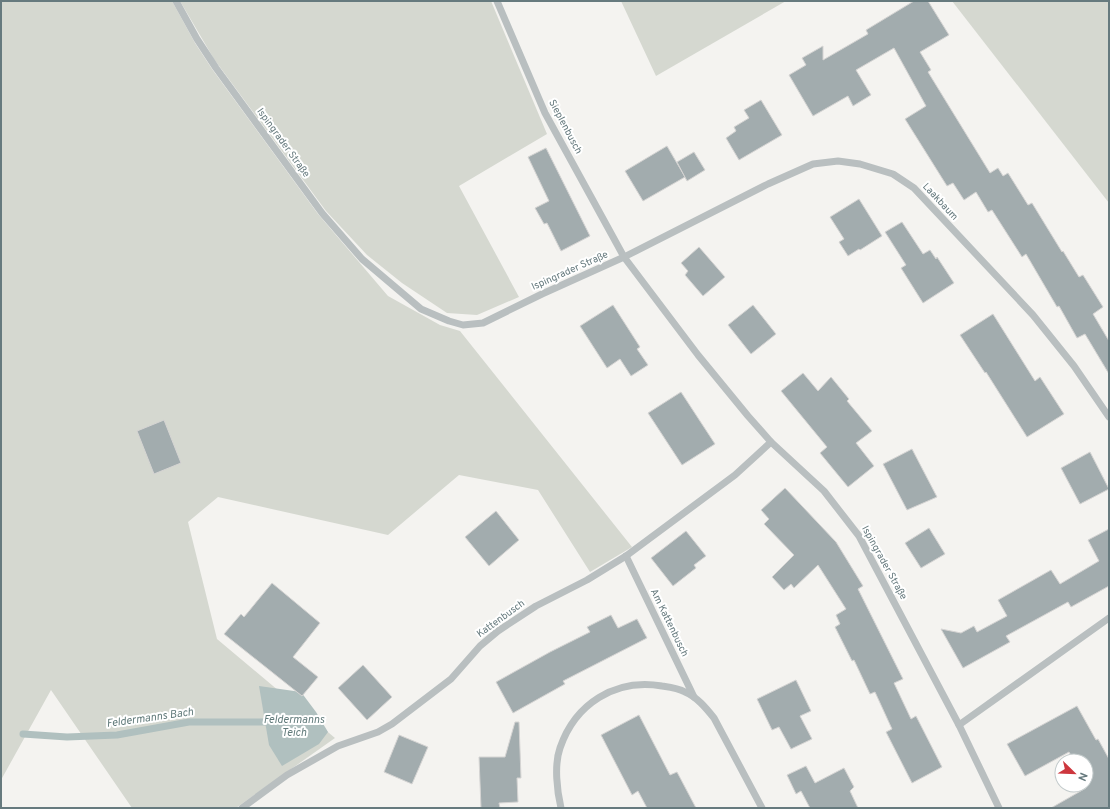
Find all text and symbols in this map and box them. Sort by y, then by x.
street label: Sieplenbusch [545,98,585,156]
street label: Ispingrader Straße [253,106,313,180]
street label: Laakbaum [919,181,961,223]
street label: Ispingrader Straße [530,248,610,294]
street label: Ispingrader Straße [858,524,910,602]
street label: Am Kattenbusch [647,587,691,659]
street label: Kattenbusch [474,597,528,641]
water label: Feldermanns Bach [106,705,194,731]
water label: Feldermanns Teich [263,713,326,740]
north arrow [1054,753,1094,793]
text: N [1074,770,1090,783]

